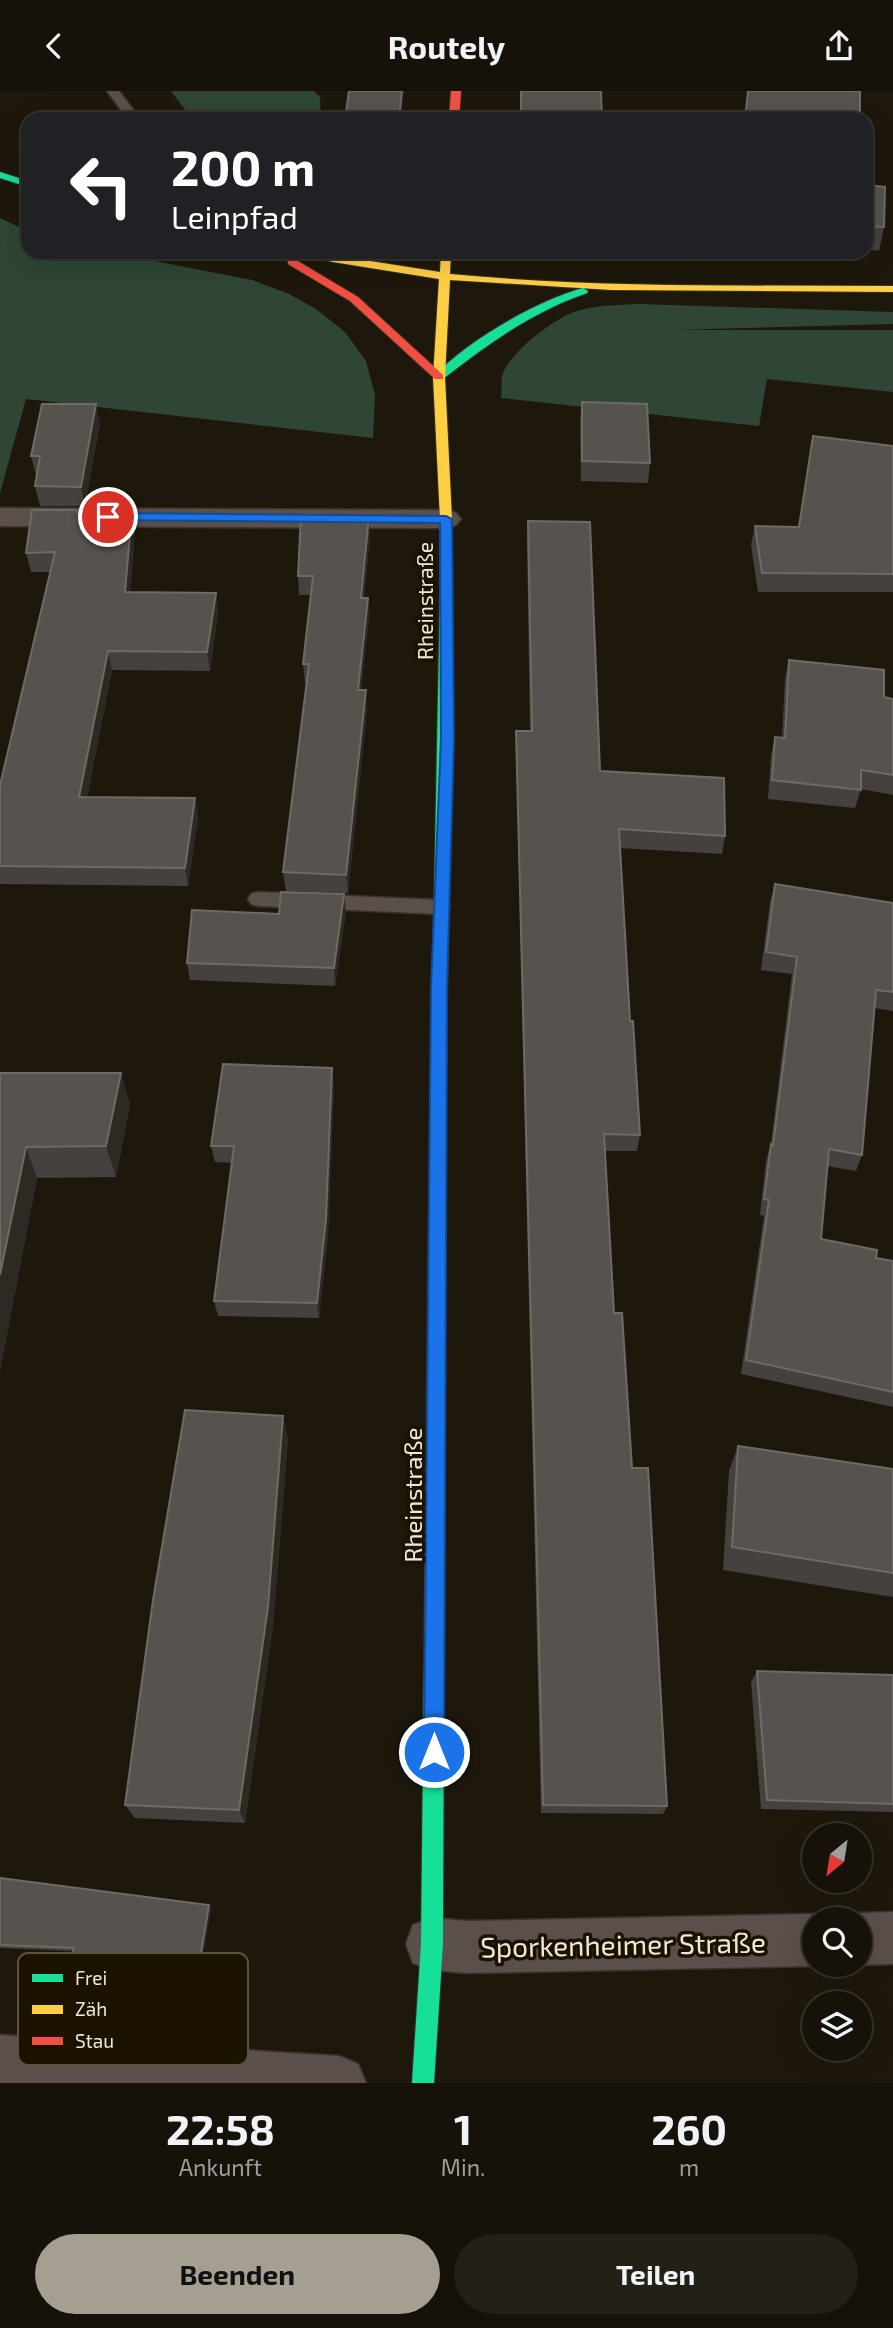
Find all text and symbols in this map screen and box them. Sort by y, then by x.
icon: back [35,27,73,65]
text: Routely [388,27,505,65]
icon: share [820,27,858,65]
text: 200 m [171,137,315,196]
icon: left [56,140,147,231]
text: Leinpfad [171,197,298,235]
pin [78,487,138,547]
icon: arrive [89,498,127,536]
street label: Rheinstraße [412,542,437,660]
street label: Rheinstraße [398,1428,427,1562]
position arrow [397,1715,471,1789]
north arrow [802,1823,872,1893]
map controls [802,1823,872,2061]
button: search [802,1907,872,1977]
street label: Sporkenheimer Straße [480,1925,766,1963]
legend [18,1953,248,2065]
text: Frei [75,1966,107,1989]
button: layers [802,1991,872,2061]
text: Zäh [75,1997,107,2020]
text: Stau [75,2029,114,2052]
text: 22:58 [166,2103,275,2153]
text: 1 [454,2103,472,2153]
text: 260 [651,2103,727,2153]
text: Ankunft [179,2153,262,2181]
text: Min. [441,2153,485,2181]
text: m [679,2153,699,2181]
button: Beenden [35,2234,440,2314]
button: Teilen [454,2234,858,2314]

